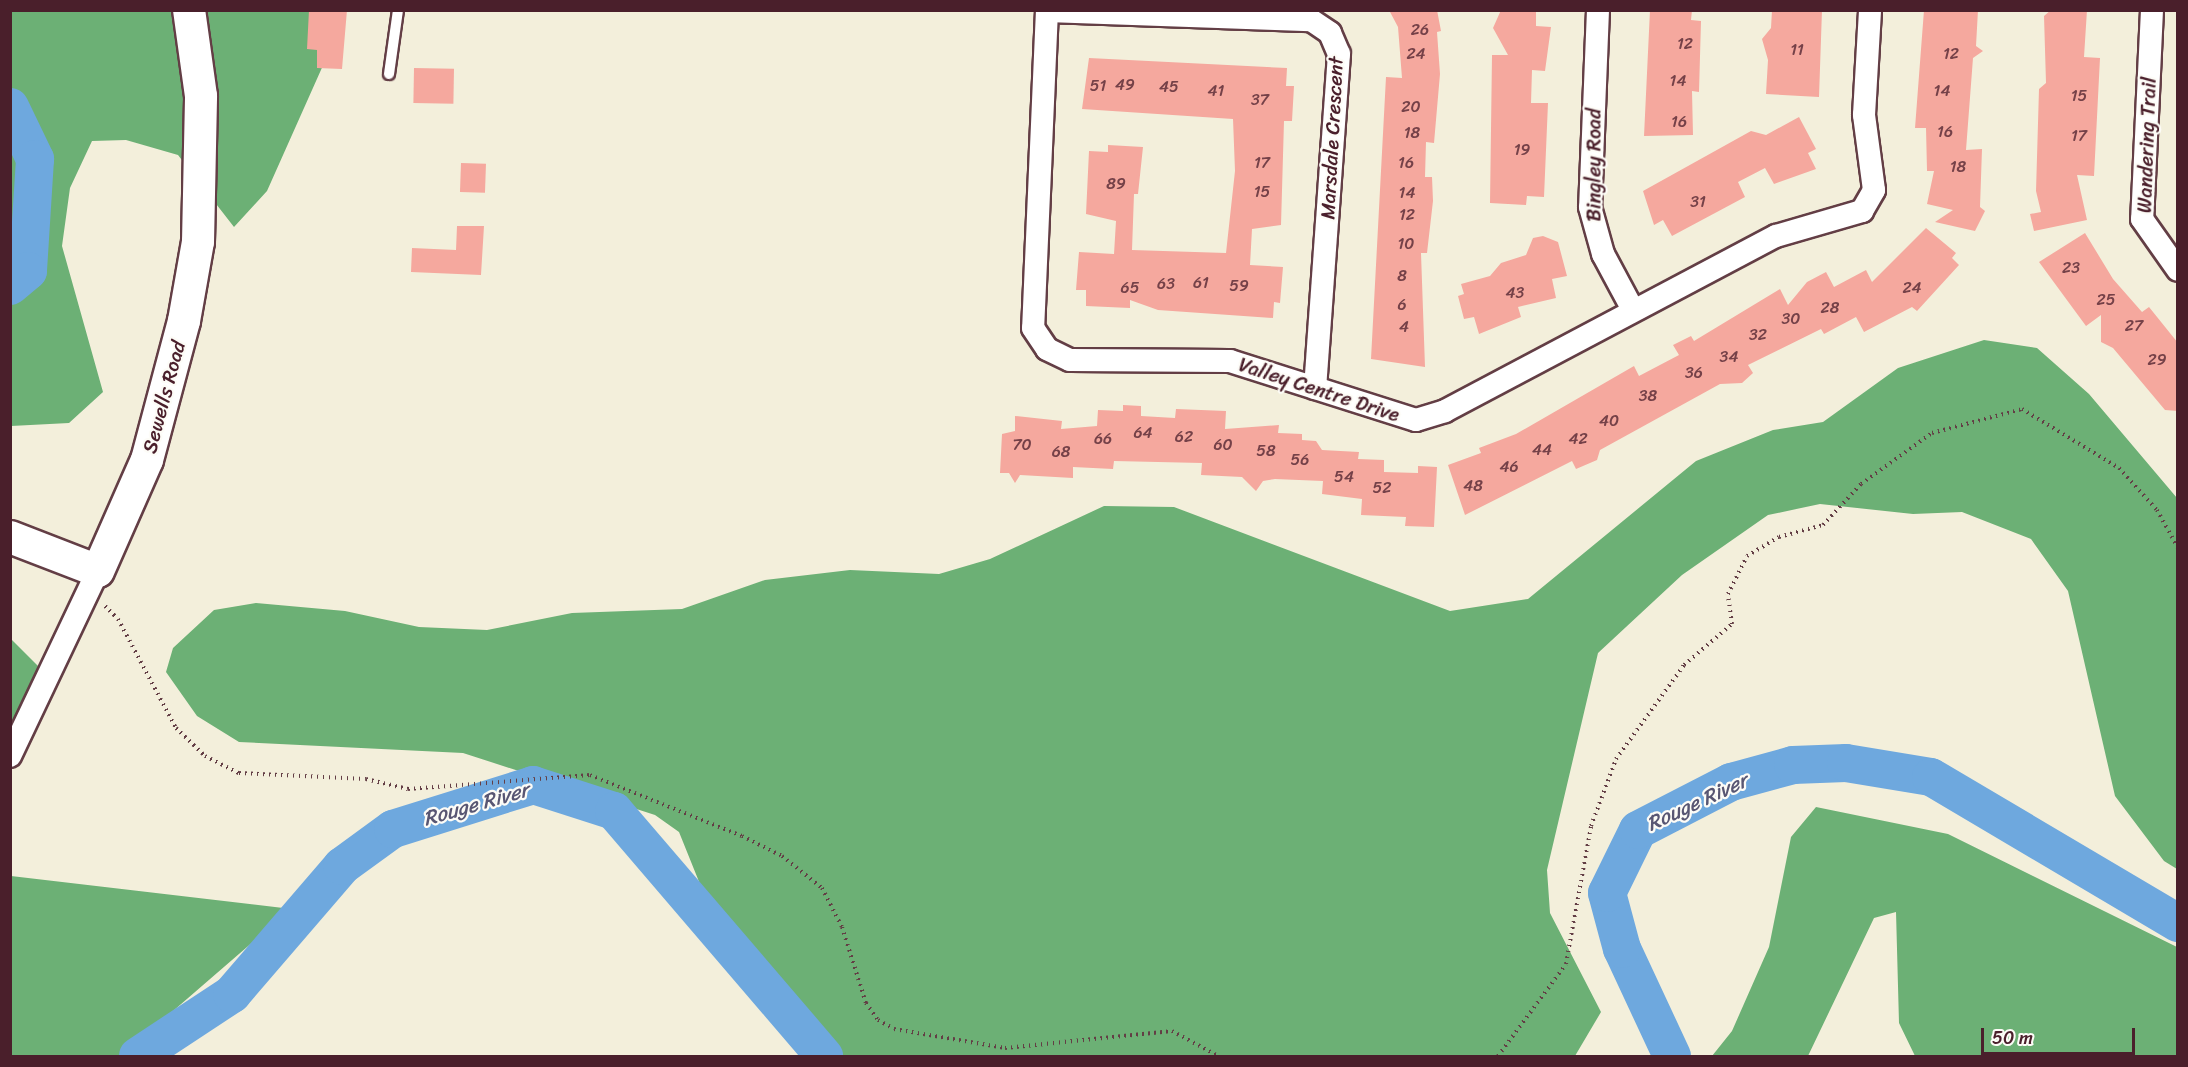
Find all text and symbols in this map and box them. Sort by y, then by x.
house number: 26 [1411,20,1429,40]
house number: 12 [1677,34,1693,54]
house number: 11 [1790,40,1804,60]
house number: 24 [1406,44,1426,64]
house number: 12 [1943,44,1959,64]
street label: Marsdale Crescent [1316,55,1348,221]
house number: 14 [1670,71,1686,91]
house number: 49 [1115,75,1135,95]
house number: 51 [1090,76,1106,96]
house number: 45 [1159,77,1179,97]
street label: Wandering Trail [2133,77,2161,213]
house number: 41 [1208,81,1224,101]
house number: 14 [1934,81,1950,101]
house number: 15 [2071,86,2087,106]
house number: 37 [1251,90,1269,110]
house number: 20 [1401,97,1421,117]
street label: Bingley Road [1582,108,1606,222]
house number: 16 [1671,112,1687,132]
house number: 16 [1937,122,1953,142]
house number: 18 [1404,123,1420,143]
house number: 17 [2071,126,2087,146]
house number: 19 [1514,140,1530,160]
house number: 17 [1254,153,1270,173]
house number: 16 [1398,153,1414,173]
house number: 18 [1950,157,1966,177]
house number: 89 [1106,174,1126,194]
house number: 15 [1254,182,1270,202]
house number: 14 [1399,183,1415,203]
house number: 31 [1690,192,1706,212]
house number: 12 [1399,205,1415,225]
house number: 10 [1398,234,1414,254]
house number: 23 [2062,258,2080,278]
house number: 8 [1397,266,1407,286]
house number: 61 [1193,273,1209,293]
house number: 63 [1157,274,1175,294]
house number: 59 [1229,276,1249,296]
house number: 65 [1121,278,1139,298]
house number: 24 [1902,278,1922,298]
house number: 43 [1506,283,1524,303]
house number: 25 [2096,290,2116,310]
house number: 6 [1397,295,1407,315]
house number: 28 [1821,298,1839,318]
house number: 30 [1782,309,1800,329]
house number: 27 [2125,316,2143,336]
house number: 4 [1399,317,1409,337]
house number: 32 [1749,325,1767,345]
street label: Sewells Road [137,338,191,456]
house number: 34 [1720,347,1738,367]
house number: 29 [2147,350,2167,370]
street label: Valley Centre Drive [1235,352,1403,428]
house number: 36 [1685,363,1703,383]
house number: 38 [1639,386,1657,406]
house number: 40 [1599,411,1619,431]
house number: 64 [1133,423,1153,443]
house number: 62 [1175,427,1193,447]
house number: 66 [1094,429,1112,449]
house number: 42 [1568,429,1588,449]
house number: 70 [1012,435,1032,455]
house number: 60 [1213,435,1233,455]
house number: 44 [1532,440,1552,460]
house number: 58 [1256,441,1276,461]
house number: 68 [1052,442,1070,462]
house number: 56 [1291,450,1309,470]
house number: 46 [1499,457,1519,477]
house number: 54 [1334,467,1354,487]
house number: 48 [1463,476,1483,496]
house number: 52 [1372,478,1392,498]
water label: Rouge River [1642,768,1752,836]
water label: Rouge River [420,777,532,831]
scale bar [1984,1016,2138,1054]
text: 50 m [1992,1022,2033,1054]

